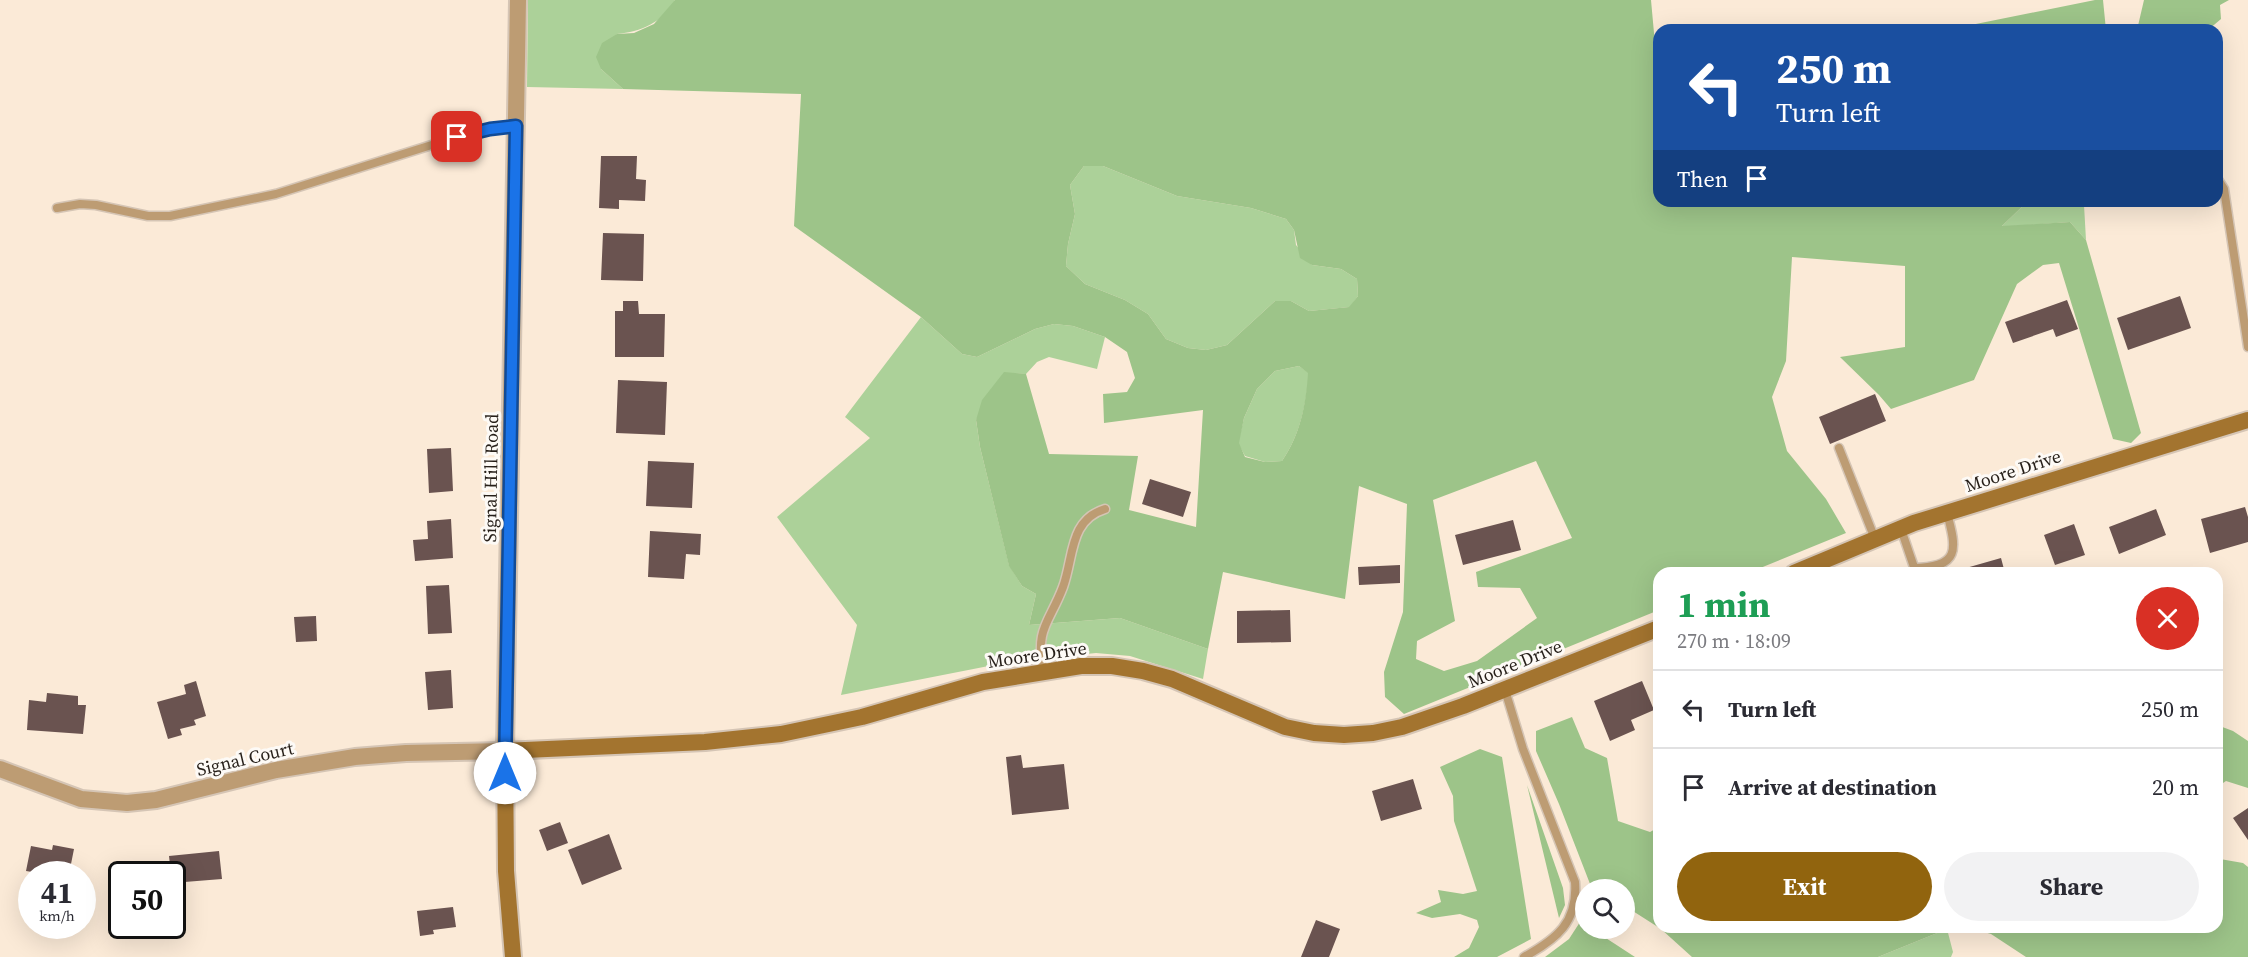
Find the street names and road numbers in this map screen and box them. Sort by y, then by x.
street label: Signal Hill Road [477,413,504,543]
street label: Moore Drive [1961,443,2064,498]
street label: Moore Drive [1464,633,1566,694]
street label: Moore Drive [986,635,1088,674]
street label: Signal Court [194,735,296,782]

